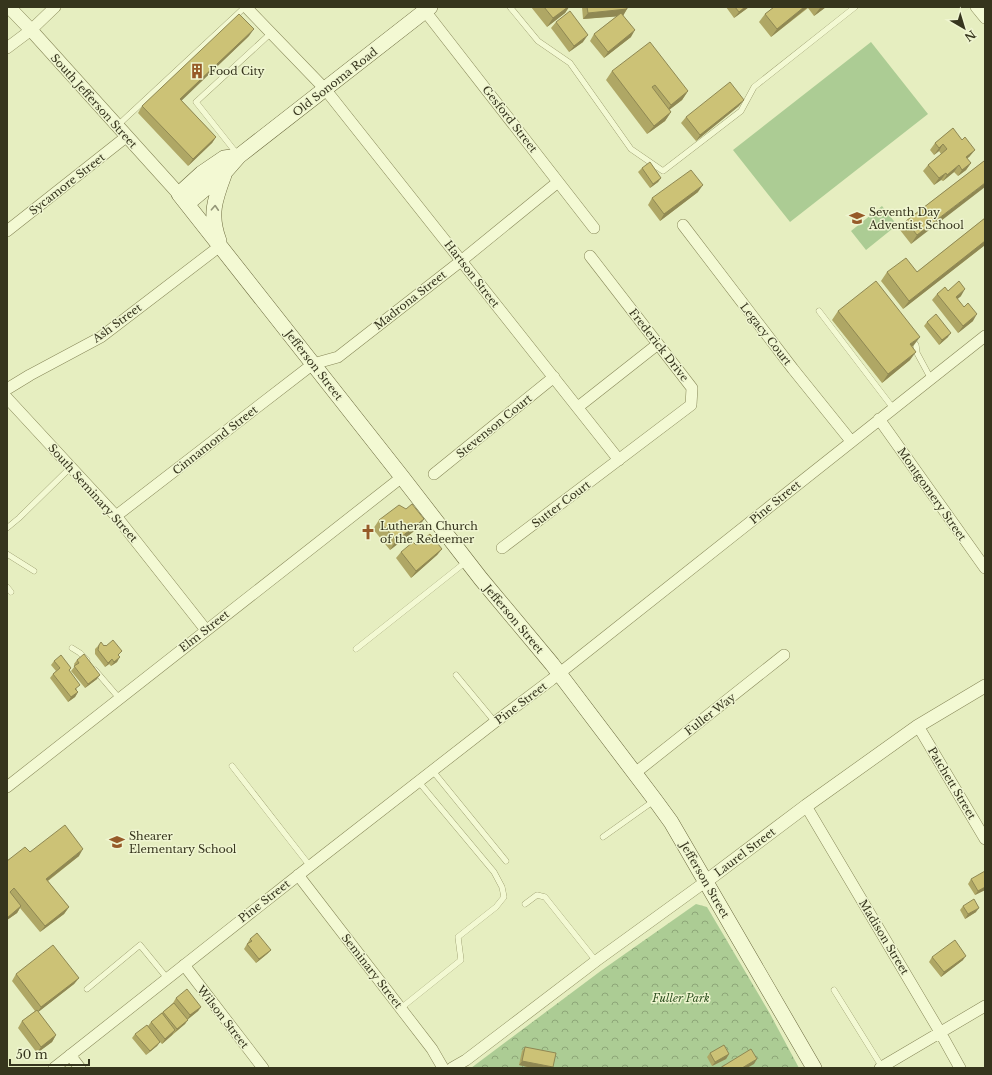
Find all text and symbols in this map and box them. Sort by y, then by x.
north arrow [944,8,984,48]
text: N [961,27,979,45]
street label: Old Sonoma Road [290,44,381,119]
street label: South Jefferson Street [48,51,141,152]
building icon: Food City [188,62,206,80]
place label: Food City [209,64,265,78]
street label: Gesford Street [479,83,541,156]
street label: Sycamore Street [26,150,108,218]
one-way arrow [210,205,219,211]
place label: Seventh Day Adventist School [868,205,964,232]
school or university icon: Seventh Day Adventist School [848,209,866,227]
street label: Hartson Street [441,238,503,311]
street label: Madrona Street [371,267,449,332]
street label: Ash Street [89,300,145,346]
street label: Legacy Court [737,300,795,369]
street label: Frederick Drive [626,306,692,384]
street label: Jefferson Street [281,325,346,404]
street label: Stevenson Court [453,391,535,461]
street label: Cinnamond Street [170,402,261,478]
street label: South Seminary Street [45,441,141,546]
street label: Montgomery Street [895,445,970,544]
street label: Sutter Court [529,477,594,531]
street label: Pine Street [747,477,804,527]
place label: Lutheran Church of the Redeemer [380,519,478,546]
church icon: Lutheran Church of the Redeemer [359,523,377,541]
street label: Jefferson Street [480,580,547,657]
street label: Elm Street [176,607,232,655]
street label: Pine Street [492,678,550,727]
street label: Fuller Way [682,690,738,738]
street label: Patchett Street [925,744,980,822]
street label: Laurel Street [712,824,779,879]
place label: Shearer Elementary School [129,829,237,856]
school or university icon: Shearer Elementary School [108,833,126,851]
street label: Jefferson Street [676,838,733,921]
street label: Pine Street [235,876,293,925]
street label: Madison Street [856,897,912,978]
street label: Seminary Street [339,931,406,1012]
street label: Wilson Street [193,982,252,1052]
park label: Fuller Park [651,991,710,1005]
scale bar [10,1041,89,1067]
text: 50 m [16,1047,48,1062]

